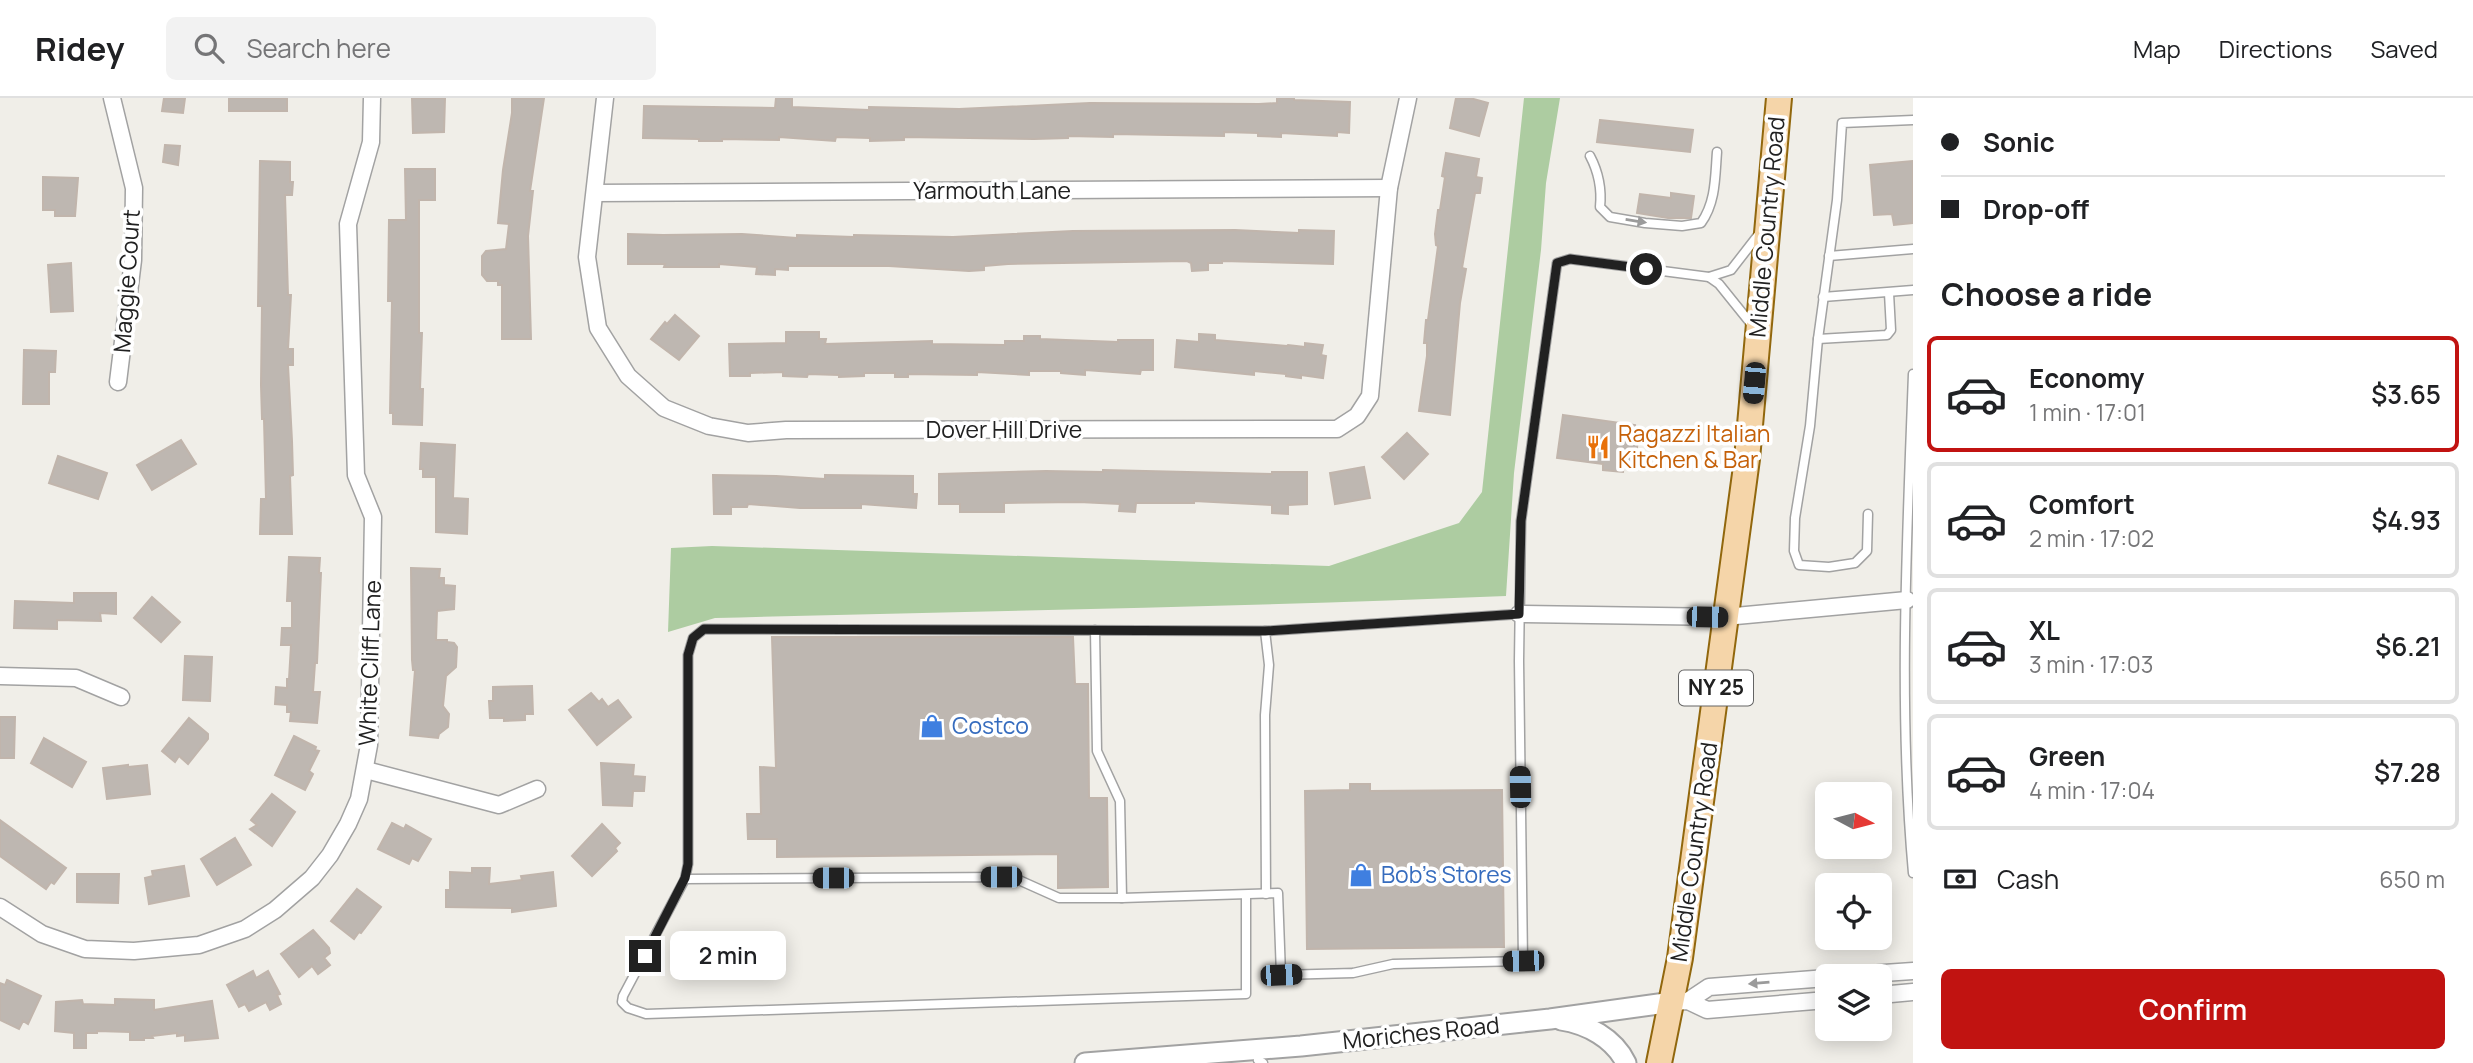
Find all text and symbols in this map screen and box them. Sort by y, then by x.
search box [166,17,656,80]
text: Ridey [35,26,124,71]
icon: search [190,29,228,67]
text: Search here [246,30,391,66]
text: Map [2133,32,2181,65]
text: Directions [2219,32,2332,65]
text: Saved [2370,32,2438,65]
street label: Middle Country Road [1740,115,1792,339]
text: Sonic [1983,124,2055,160]
street label: Yarmouth Lane [913,174,1071,206]
text: Drop-off [1983,191,2089,227]
street label: Maggie Court [105,208,147,354]
one-way arrow [1625,216,1647,227]
route start [1630,253,1662,285]
text: Choose a ride [1941,272,2152,316]
text: Economy [2029,360,2144,396]
car [1742,361,1767,405]
icon: car [1945,363,2008,426]
text: $3.65 [2371,376,2441,412]
text: 1 min · 17:01 [2029,396,2146,428]
street label: Dover Hill Drive [926,413,1082,445]
place label: Ragazzi Italian Kitchen & Bar [1618,417,1771,475]
restaurant icon: Ragazzi Italian Kitchen & Bar [1584,433,1612,461]
text: Comfort [2029,486,2135,522]
icon: car [1945,489,2008,552]
text: $4.93 [2371,502,2441,538]
text: 2 min · 17:02 [2029,522,2154,554]
street label: White Cliff Lane [350,579,388,746]
car [1686,606,1729,628]
text: XL [2029,612,2060,648]
icon: car [1945,615,2008,678]
text: $6.21 [2375,628,2441,664]
text: 3 min · 17:03 [2029,648,2153,680]
road number: NY 25 [1679,670,1753,706]
place label: Costco [952,709,1029,741]
shop icon: Costco [918,712,946,740]
text: Green [2029,738,2105,774]
street label: Middle Country Road [1662,740,1724,964]
icon: car [1945,741,2008,804]
text: $7.28 [2374,754,2441,790]
car [1510,766,1531,808]
text: 4 min · 17:04 [2029,774,2155,806]
north arrow [1815,782,1892,859]
map controls [1815,782,1892,1041]
place label: Bob's Stores [1381,858,1512,890]
icon: cash [1941,860,1979,898]
shop icon: Bob's Stores [1347,861,1375,889]
text: Cash [1997,861,2059,897]
text: 650 m [2379,863,2445,895]
car [981,867,1023,888]
car [813,868,855,889]
button: locate [1815,873,1892,950]
callout: 2 min [670,932,785,980]
text: 2 min [699,939,757,971]
route end [629,940,661,972]
car [1502,950,1545,972]
car [1260,964,1303,986]
button: layers [1815,964,1892,1041]
button: Confirm [1941,969,2445,1049]
one-way arrow [1748,978,1770,989]
street label: Moriches Road [1341,1008,1501,1056]

